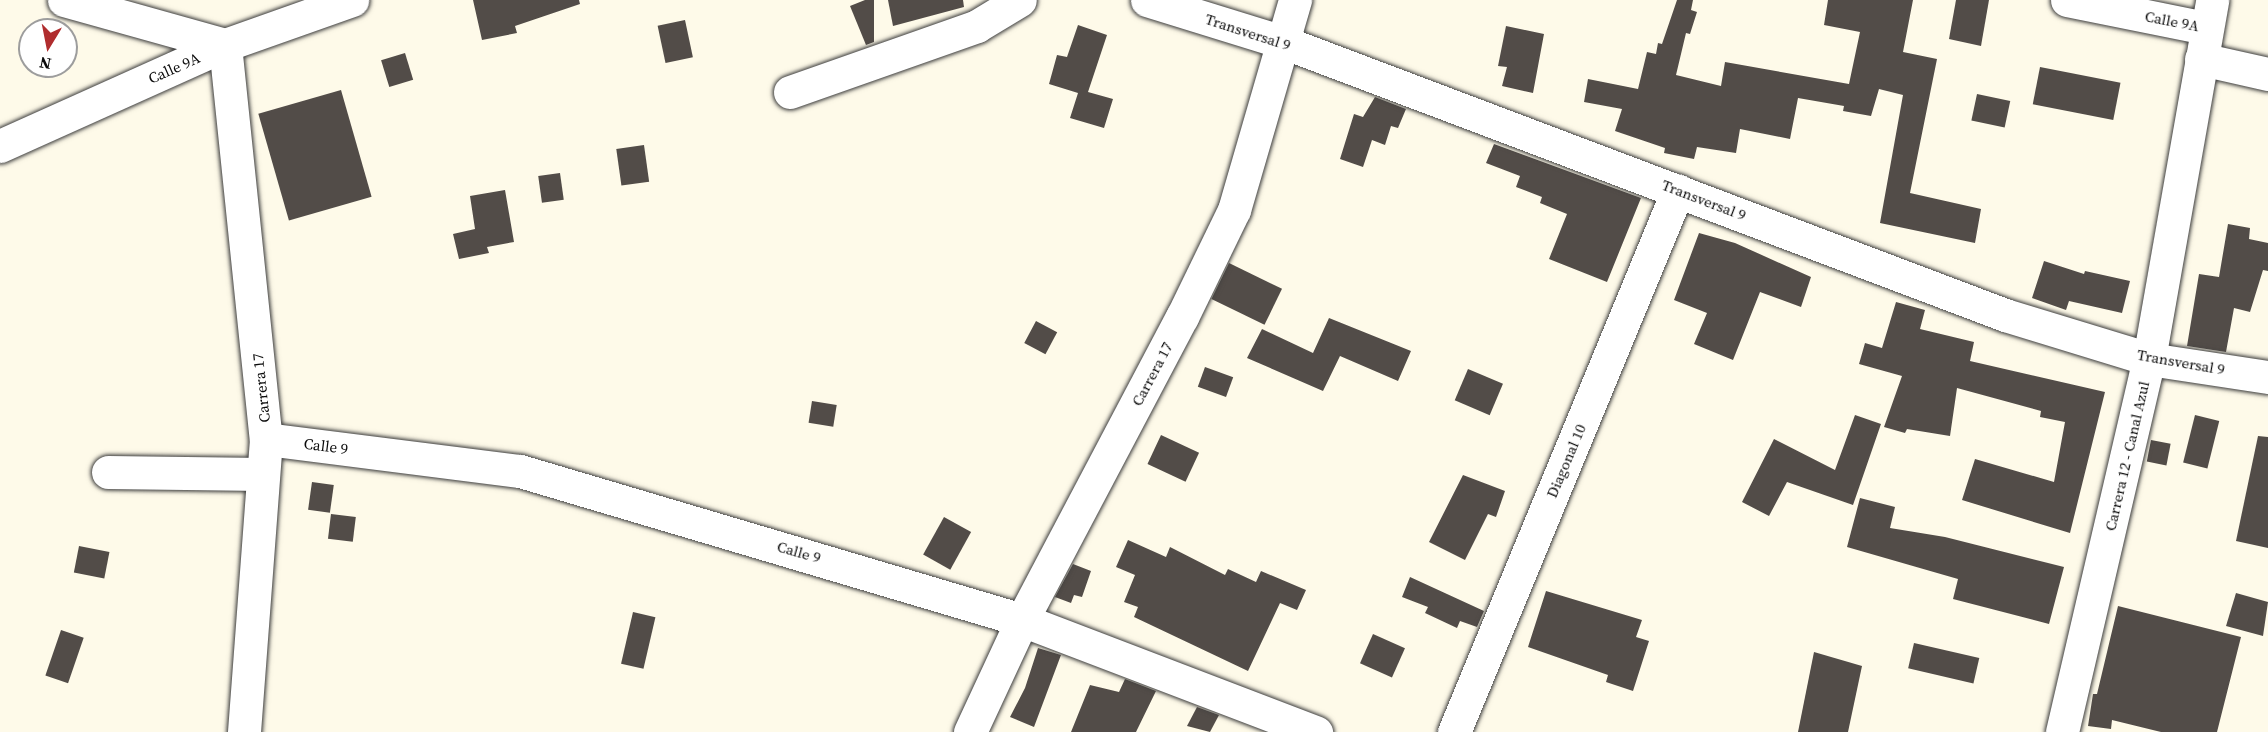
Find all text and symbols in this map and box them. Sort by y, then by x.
street label: Calle 9A [2143,7,2201,35]
street label: Transversal 9 [1203,10,1293,54]
north arrow [18,18,78,78]
street label: Calle 9A [145,49,203,87]
text: N [38,52,53,76]
street label: Transversal 9 [1659,176,1749,224]
street label: Carrera 17 [1128,339,1176,409]
street label: Transversal 9 [2136,345,2226,379]
street label: Carrera 17 [248,352,274,424]
street label: Carrera 12 - Canal Azul [2101,379,2153,533]
street label: Diagonal 10 [1542,422,1590,500]
street label: Calle 9 [303,434,349,458]
street label: Calle 9 [775,537,823,567]

